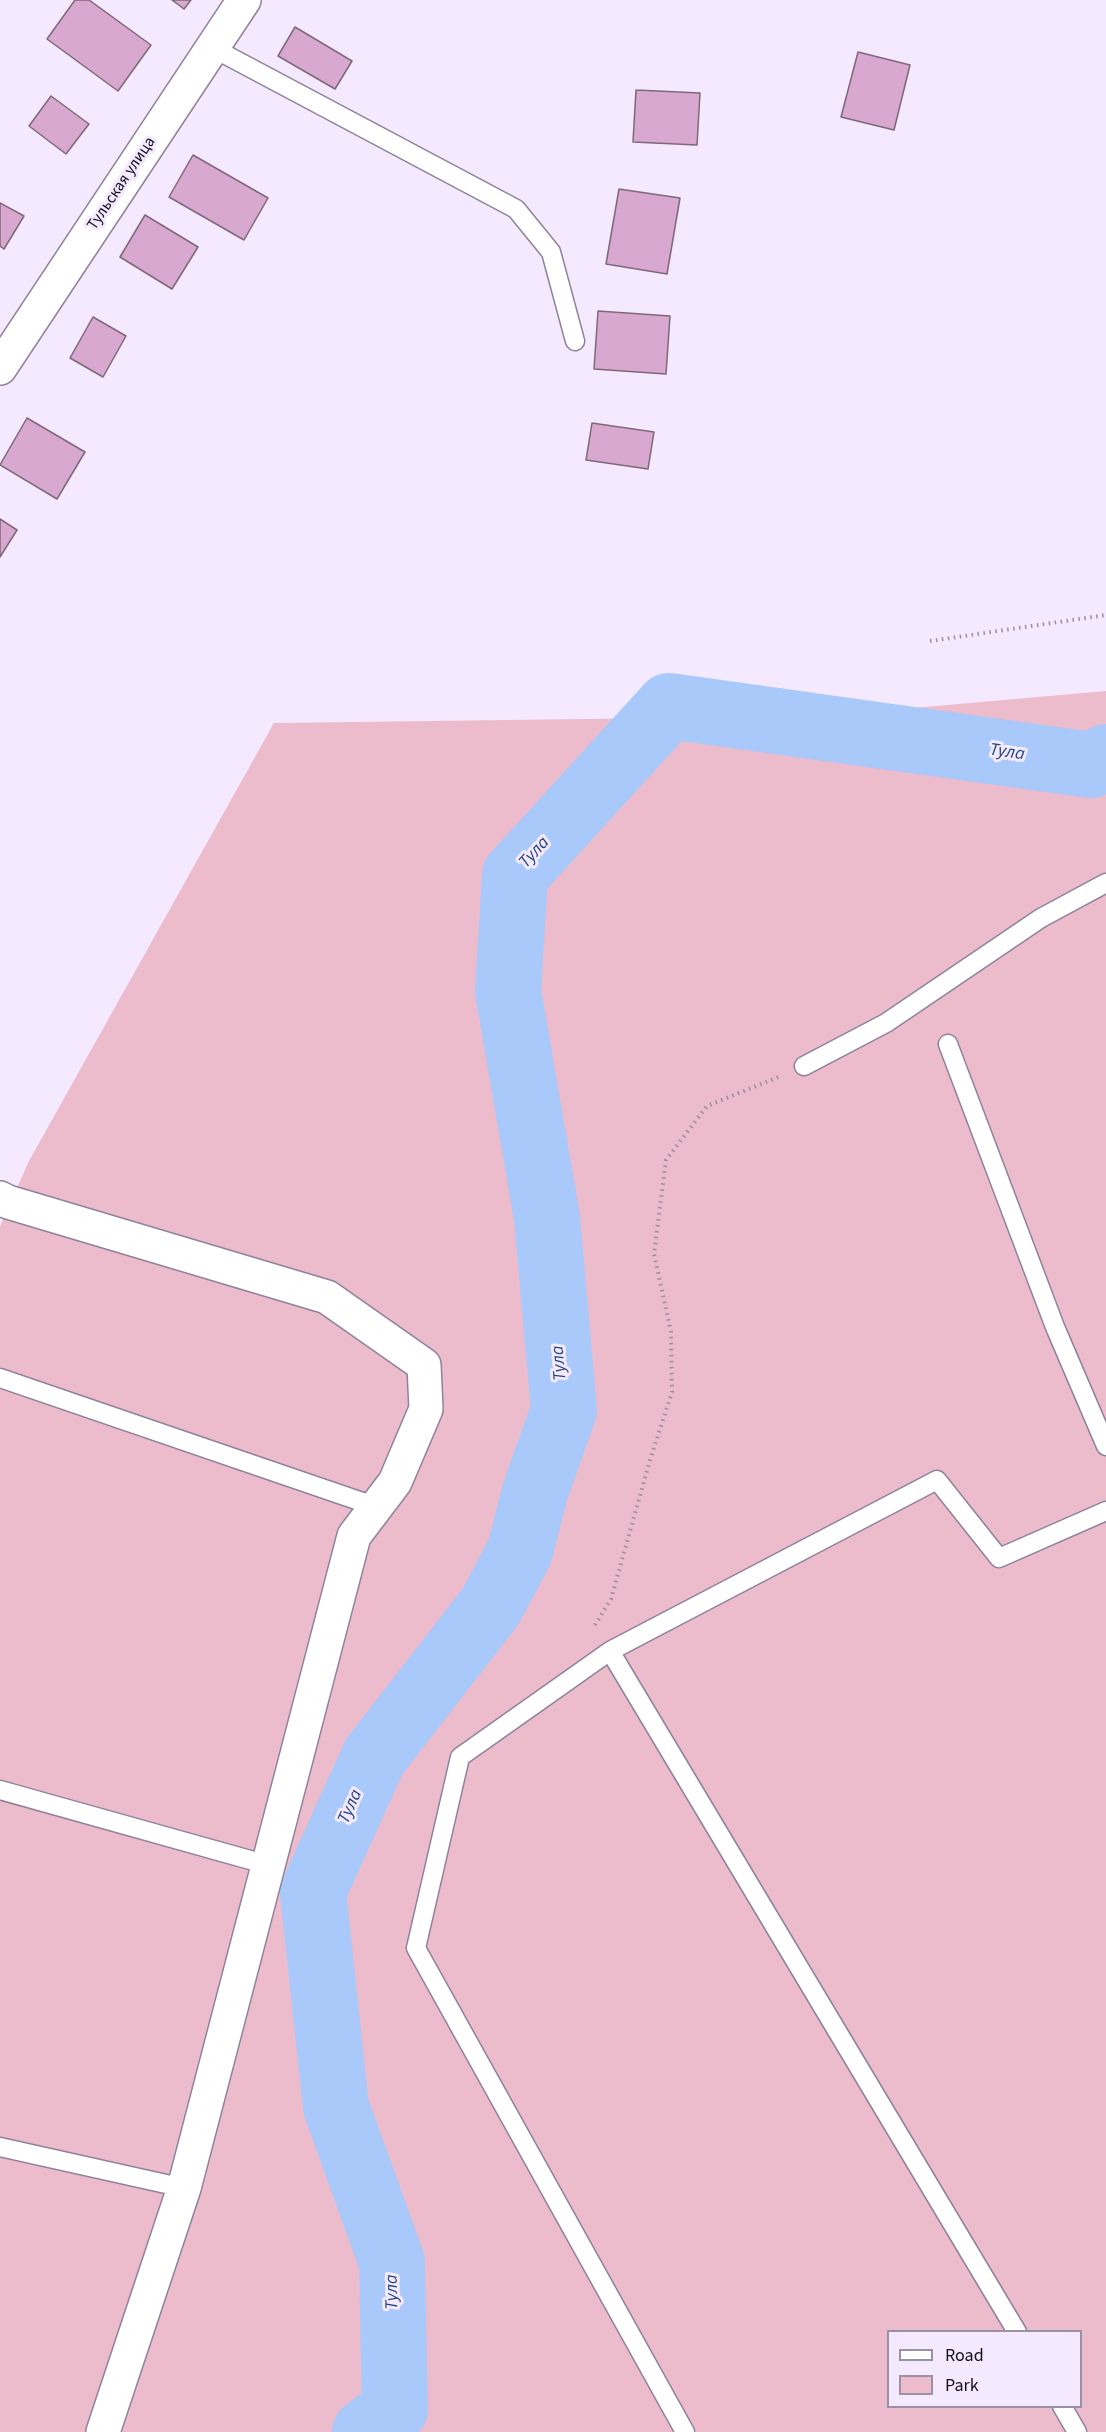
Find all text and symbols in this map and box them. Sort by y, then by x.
street label: Тульская улица [84,134,160,234]
water label: Тула [988,740,1026,766]
water label: Тула [515,833,555,873]
water label: Тула [548,1344,572,1382]
water label: Тула [334,1786,368,1828]
water label: Тула [382,2274,404,2310]
legend [887,2330,1082,2408]
text: Road [945,2343,984,2368]
text: Park [945,2373,979,2398]

